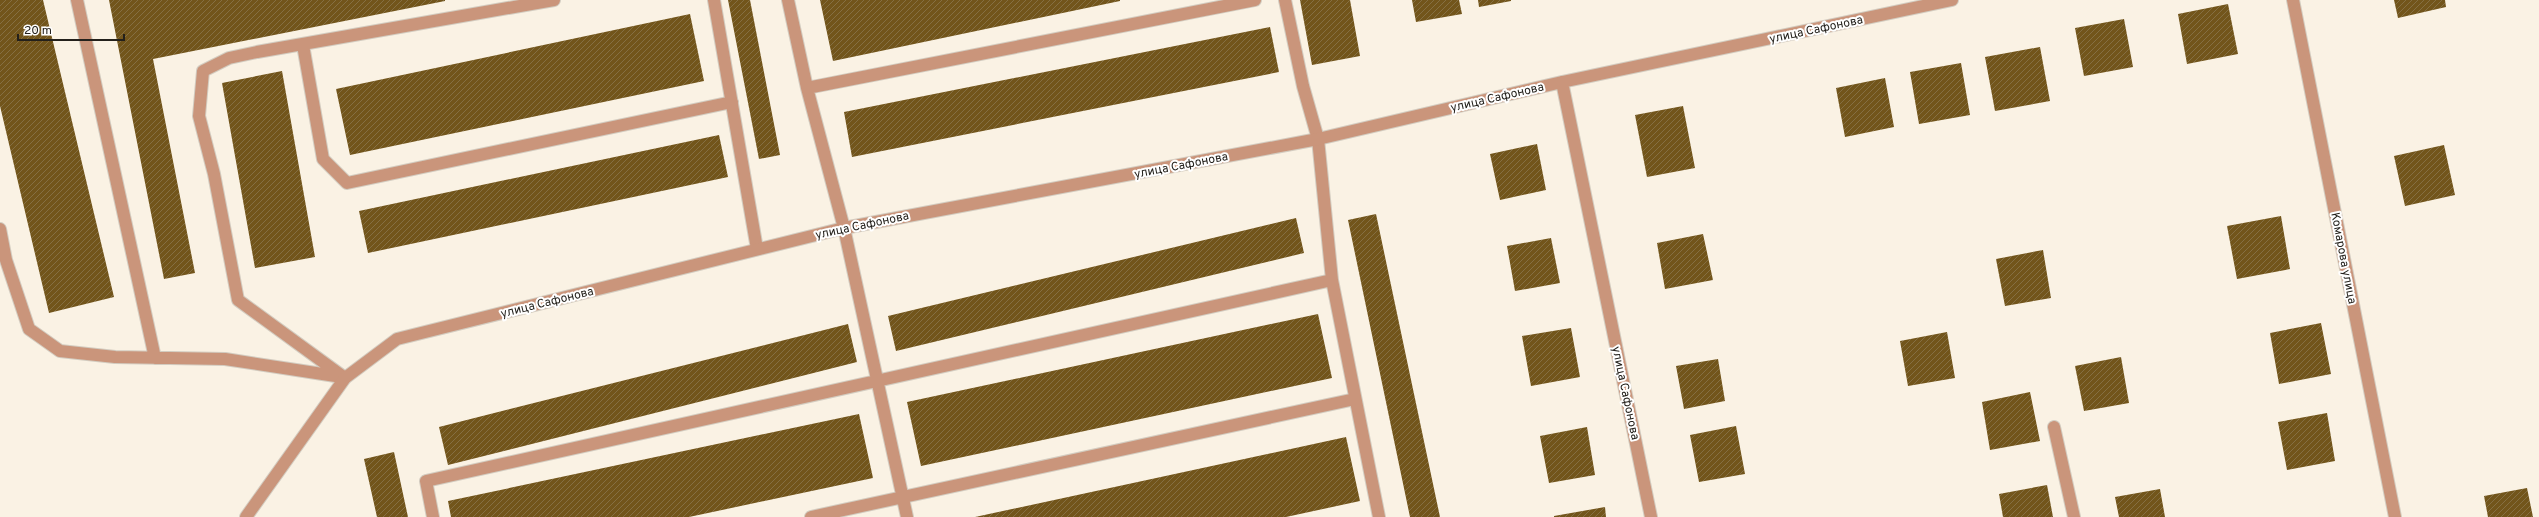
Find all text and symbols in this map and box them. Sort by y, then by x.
street label: улица Сафонова [1768,12,1864,48]
scale bar [18,16,124,42]
text: 20 m [24,23,52,39]
street label: улица Сафонова [1449,79,1545,116]
street label: улица Сафонова [1133,149,1229,183]
street label: улица Сафонова [814,208,910,244]
street label: Комарова улица [2326,211,2360,305]
street label: улица Сафонова [499,284,595,322]
street label: улица Сафонова [1607,345,1643,441]

